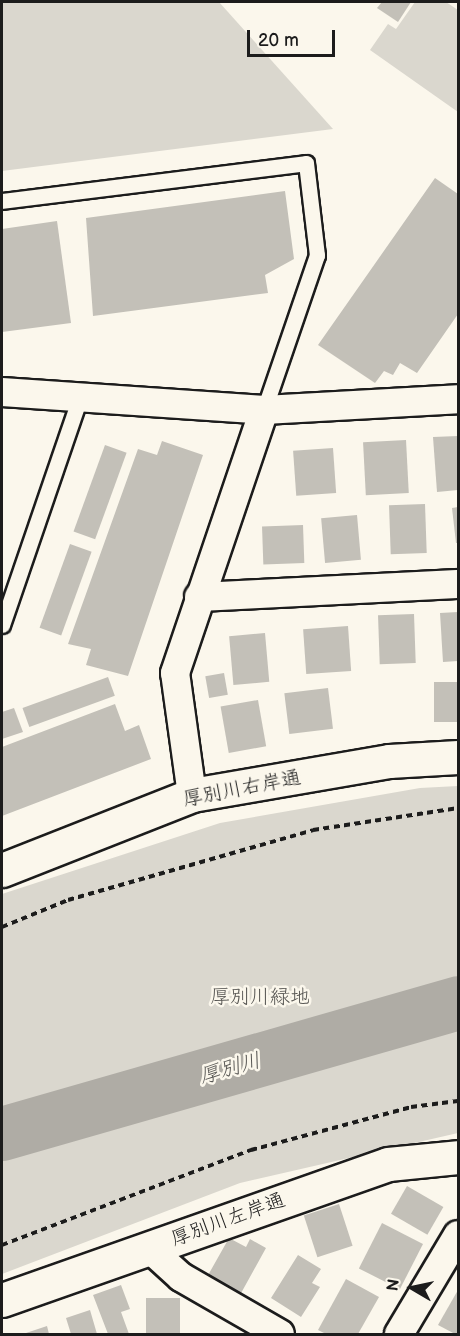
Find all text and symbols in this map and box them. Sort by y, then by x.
scale bar [250,18,338,56]
text: 20 m [258,30,299,51]
street label: 厚別川右岸通 [181,766,303,812]
park label: 厚別川緑地 [210,985,310,1009]
water label: 厚別川 [196,1048,264,1090]
street label: 厚別川左岸通 [168,1188,288,1252]
north arrow [382,1258,442,1318]
text: N [383,1278,404,1293]

